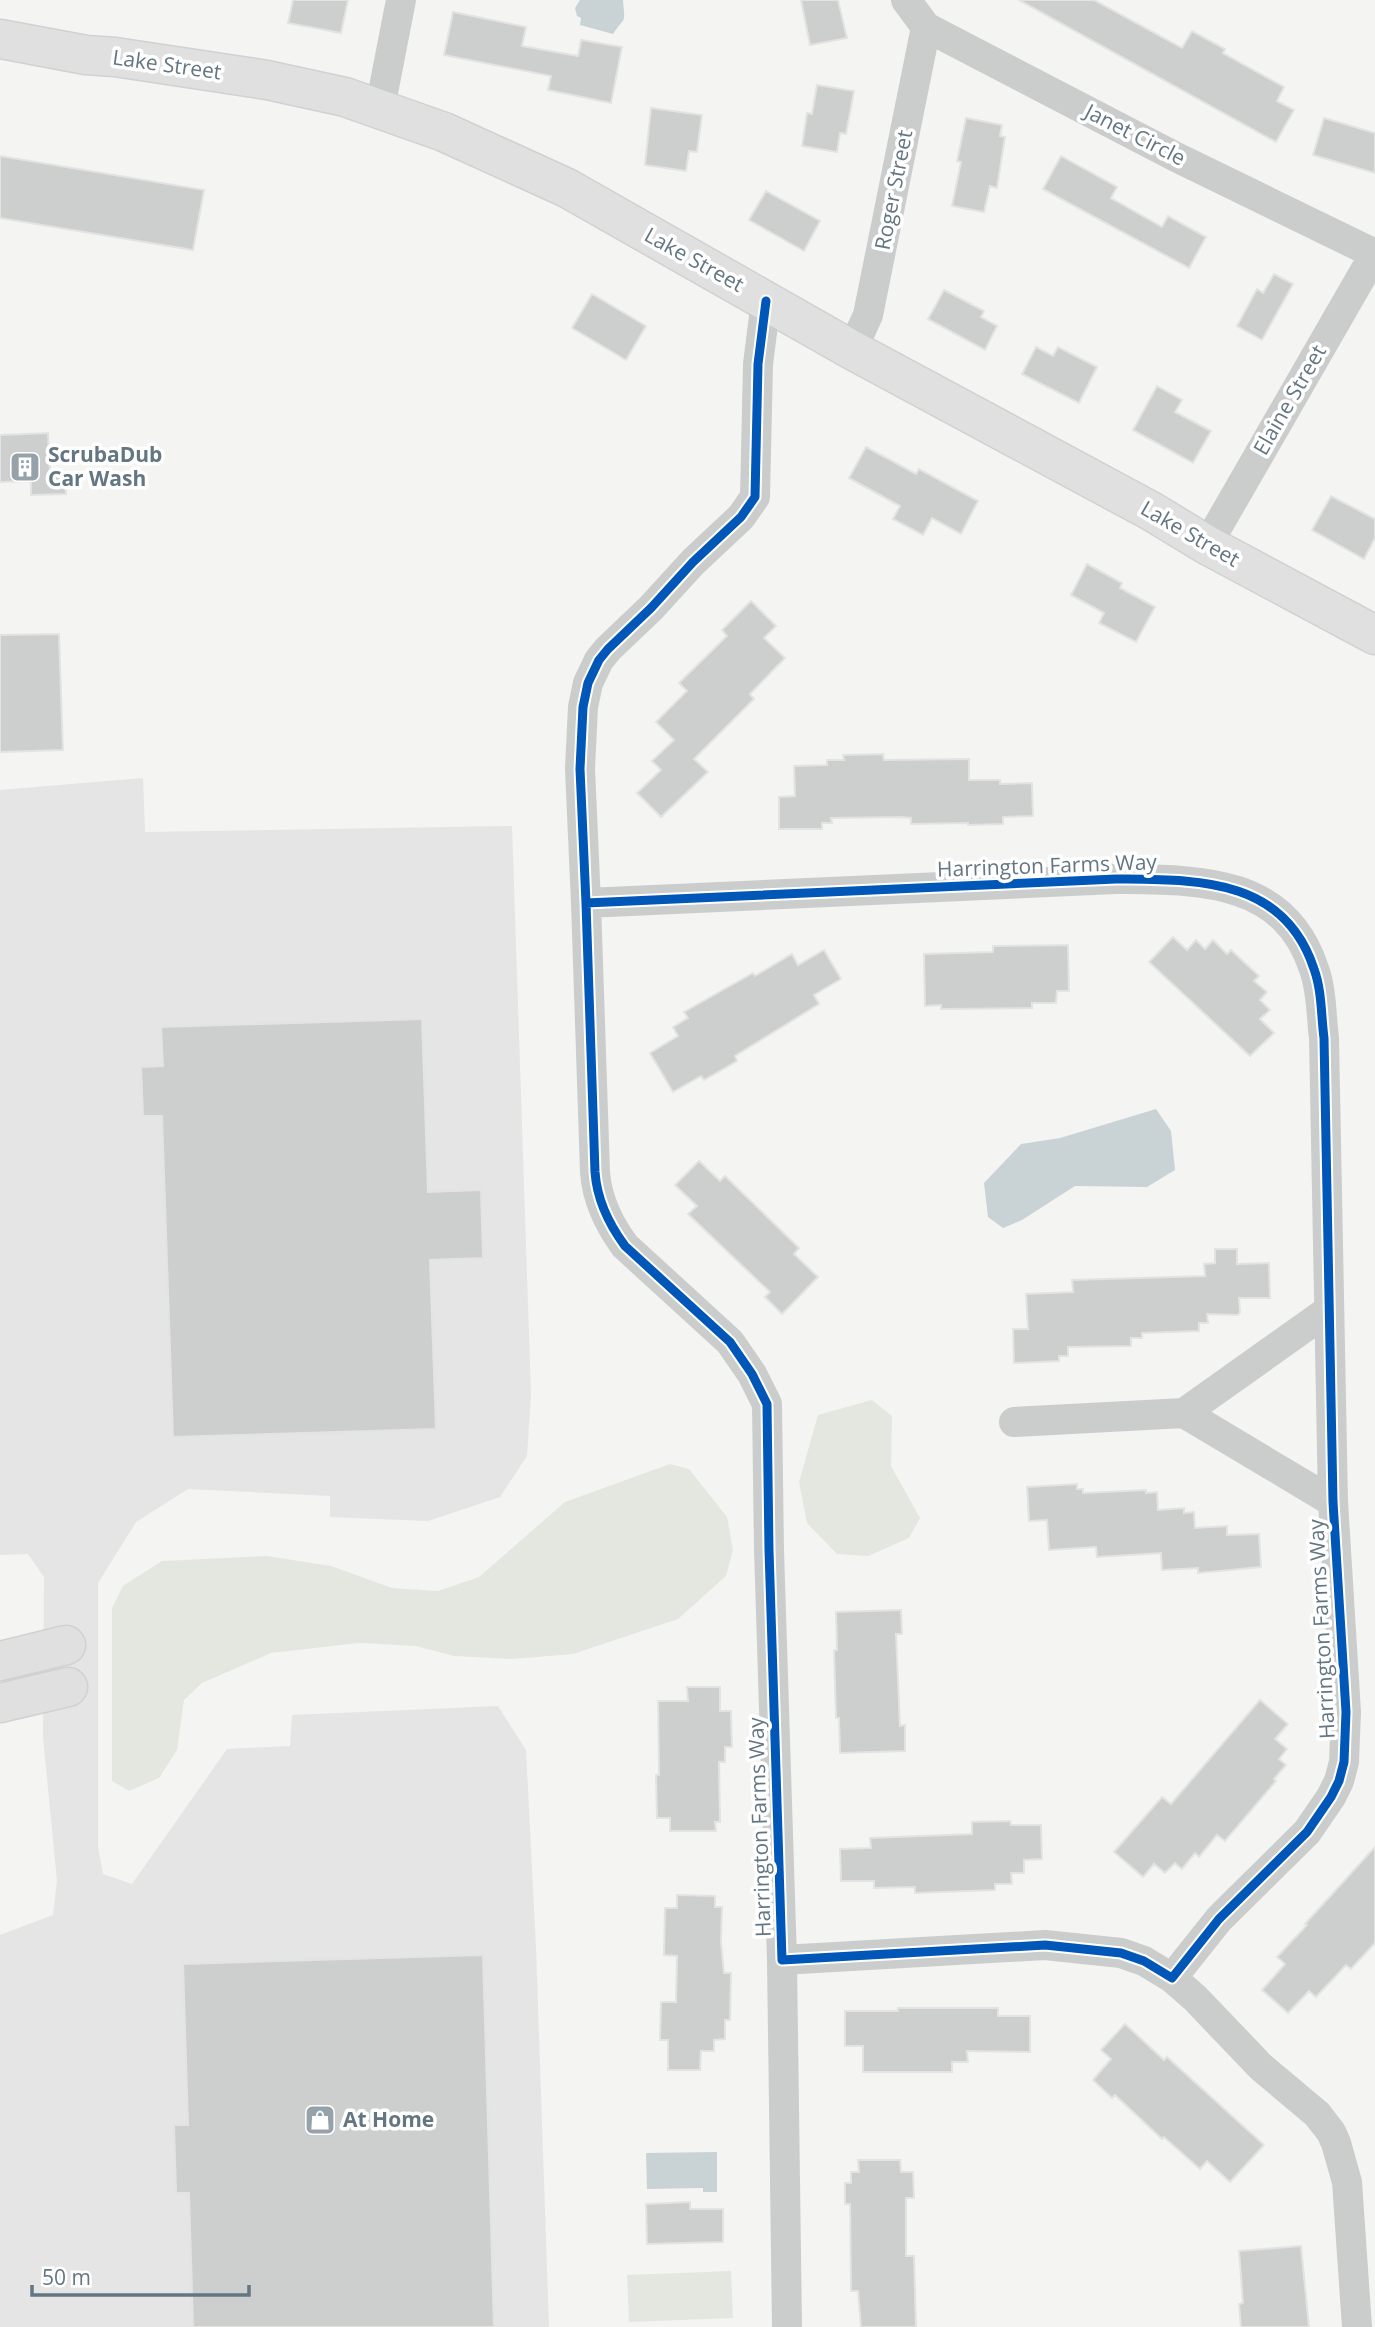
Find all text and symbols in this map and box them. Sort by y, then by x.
street label: Lake Street [111,43,223,85]
street label: Janet Circle [1079,96,1190,171]
street label: Roger Street [868,128,918,252]
street label: Lake Street [640,220,749,298]
street label: Elaine Street [1246,339,1332,460]
place label: ScrubaDub Car Wash [48,440,162,492]
building icon: ScrubaDub Car Wash [8,450,42,484]
street label: Lake Street [1136,494,1245,573]
street label: Harrington Farms Way [937,847,1158,883]
street label: Harrington Farms Way [1301,1518,1341,1740]
street label: Harrington Farms Way [741,1716,777,1937]
shop icon: At Home [303,2103,337,2137]
place label: At Home [343,2105,434,2133]
scale bar [32,2254,248,2298]
text: 50 m [42,2263,91,2291]

